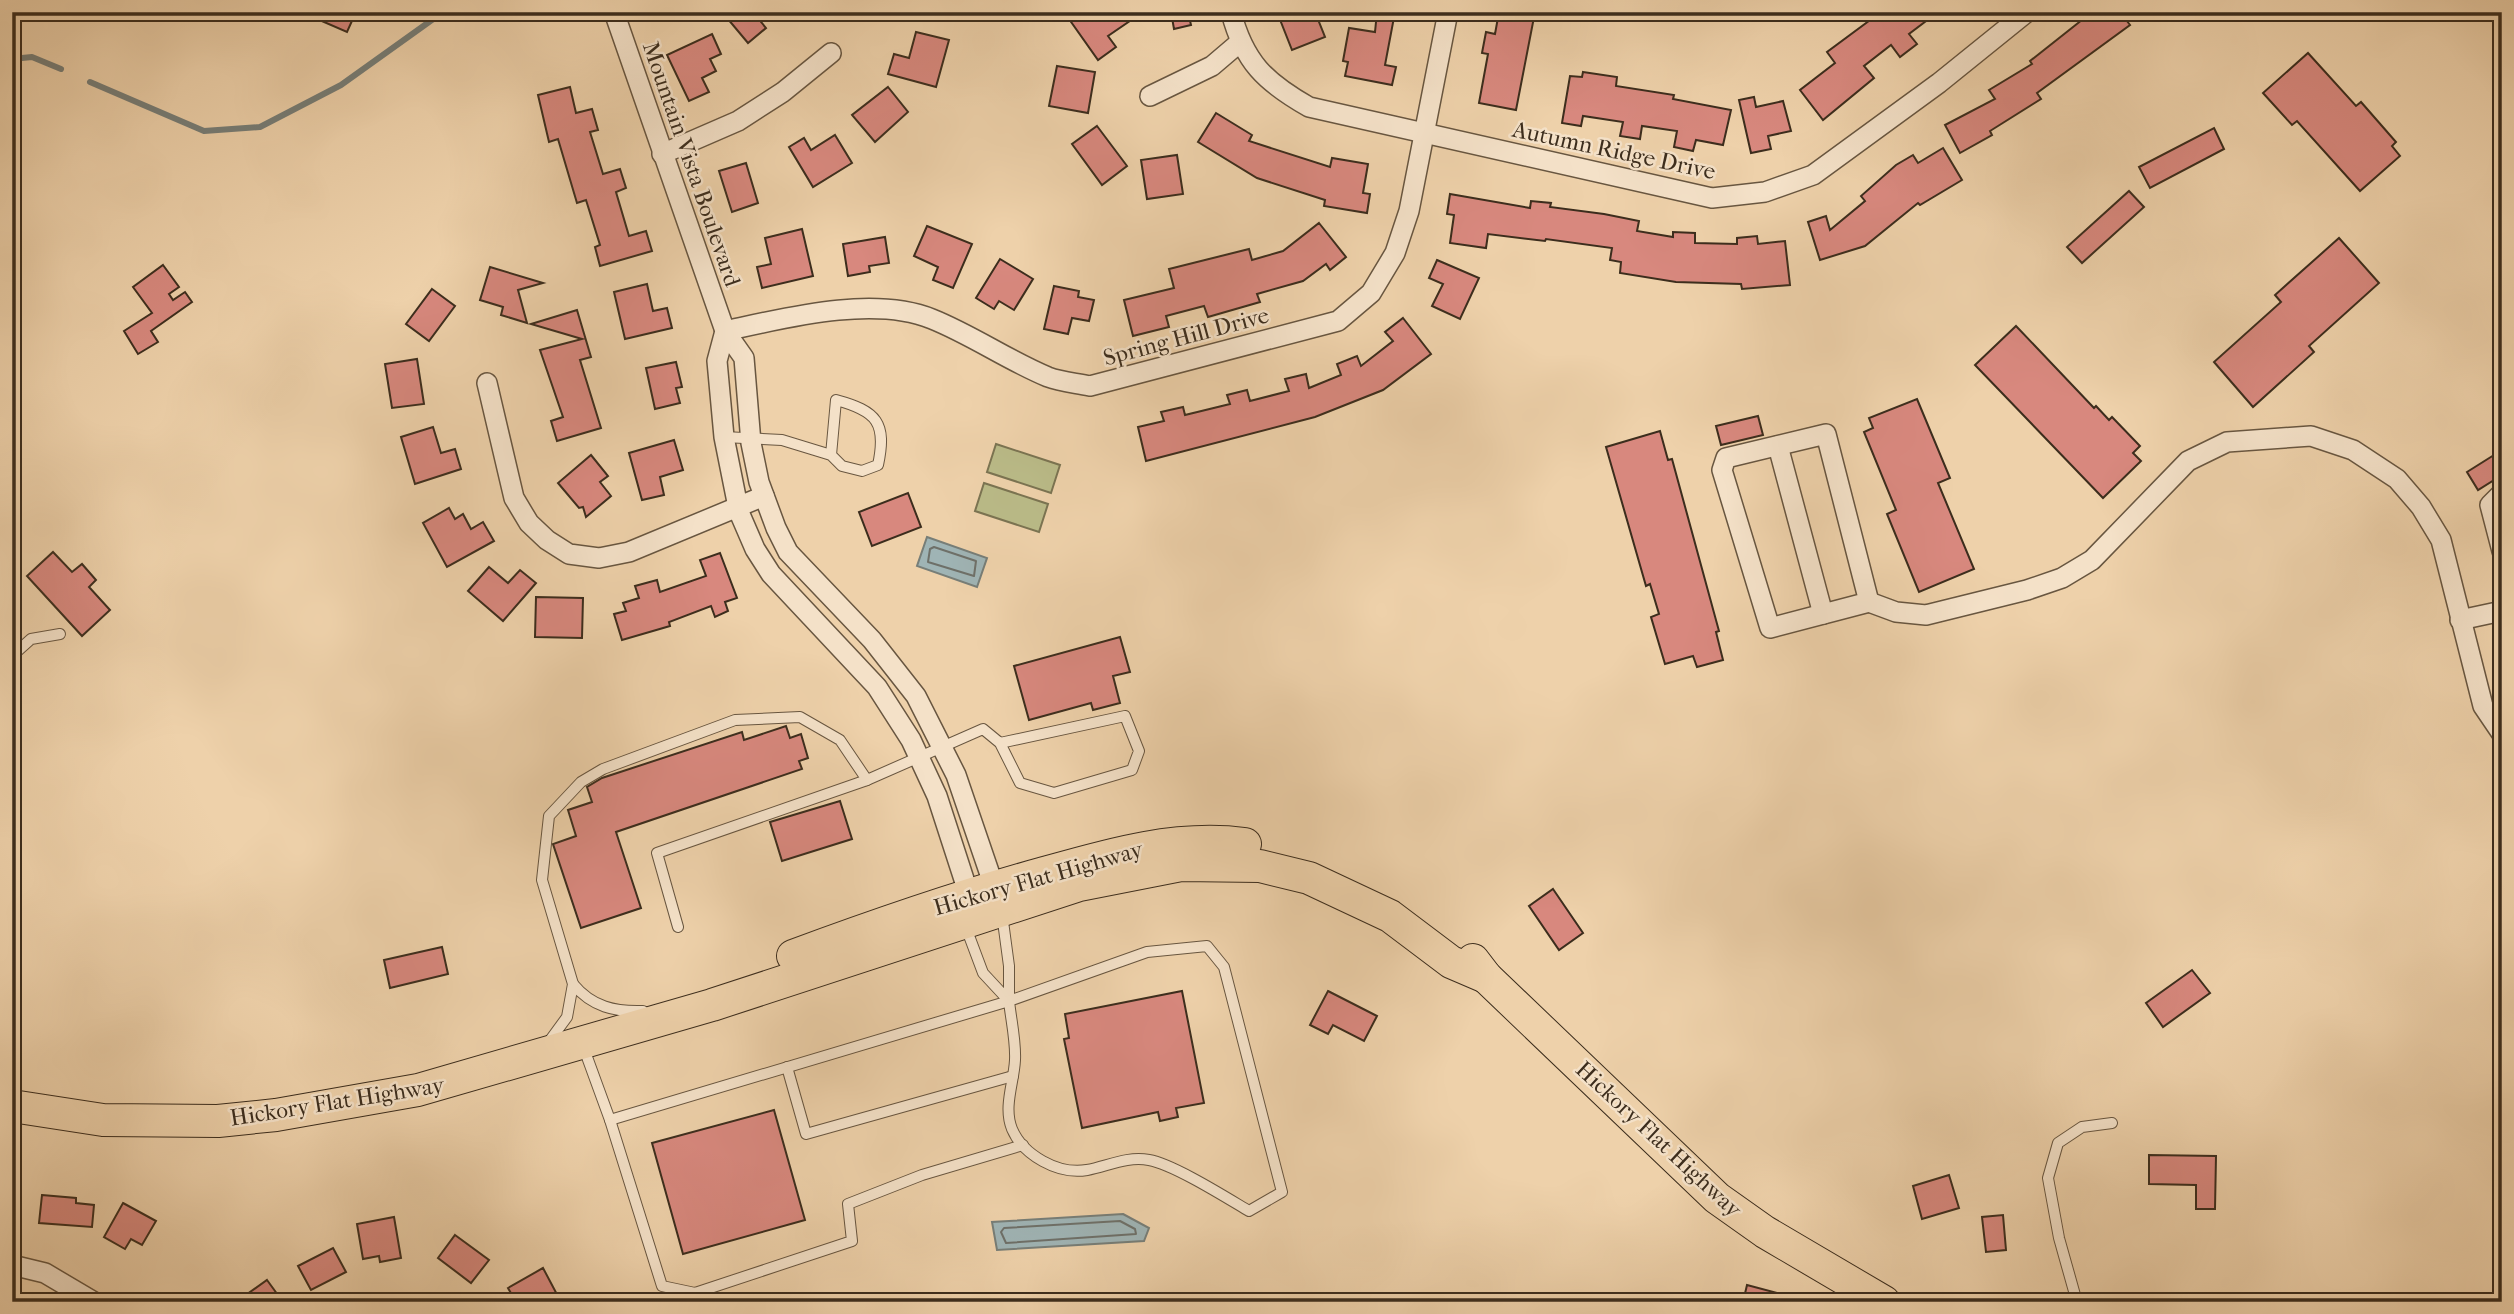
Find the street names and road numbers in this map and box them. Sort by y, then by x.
street label: Mountain Vista Boulevard [637,38,746,291]
street label: Autumn Ridge Drive [1509,116,1718,185]
street label: Spring Hill Drive [1100,301,1272,372]
street label: Hickory Flat Highway [930,835,1147,921]
street label: Hickory Flat Highway [1570,1056,1748,1224]
street label: Hickory Flat Highway [228,1071,447,1132]

